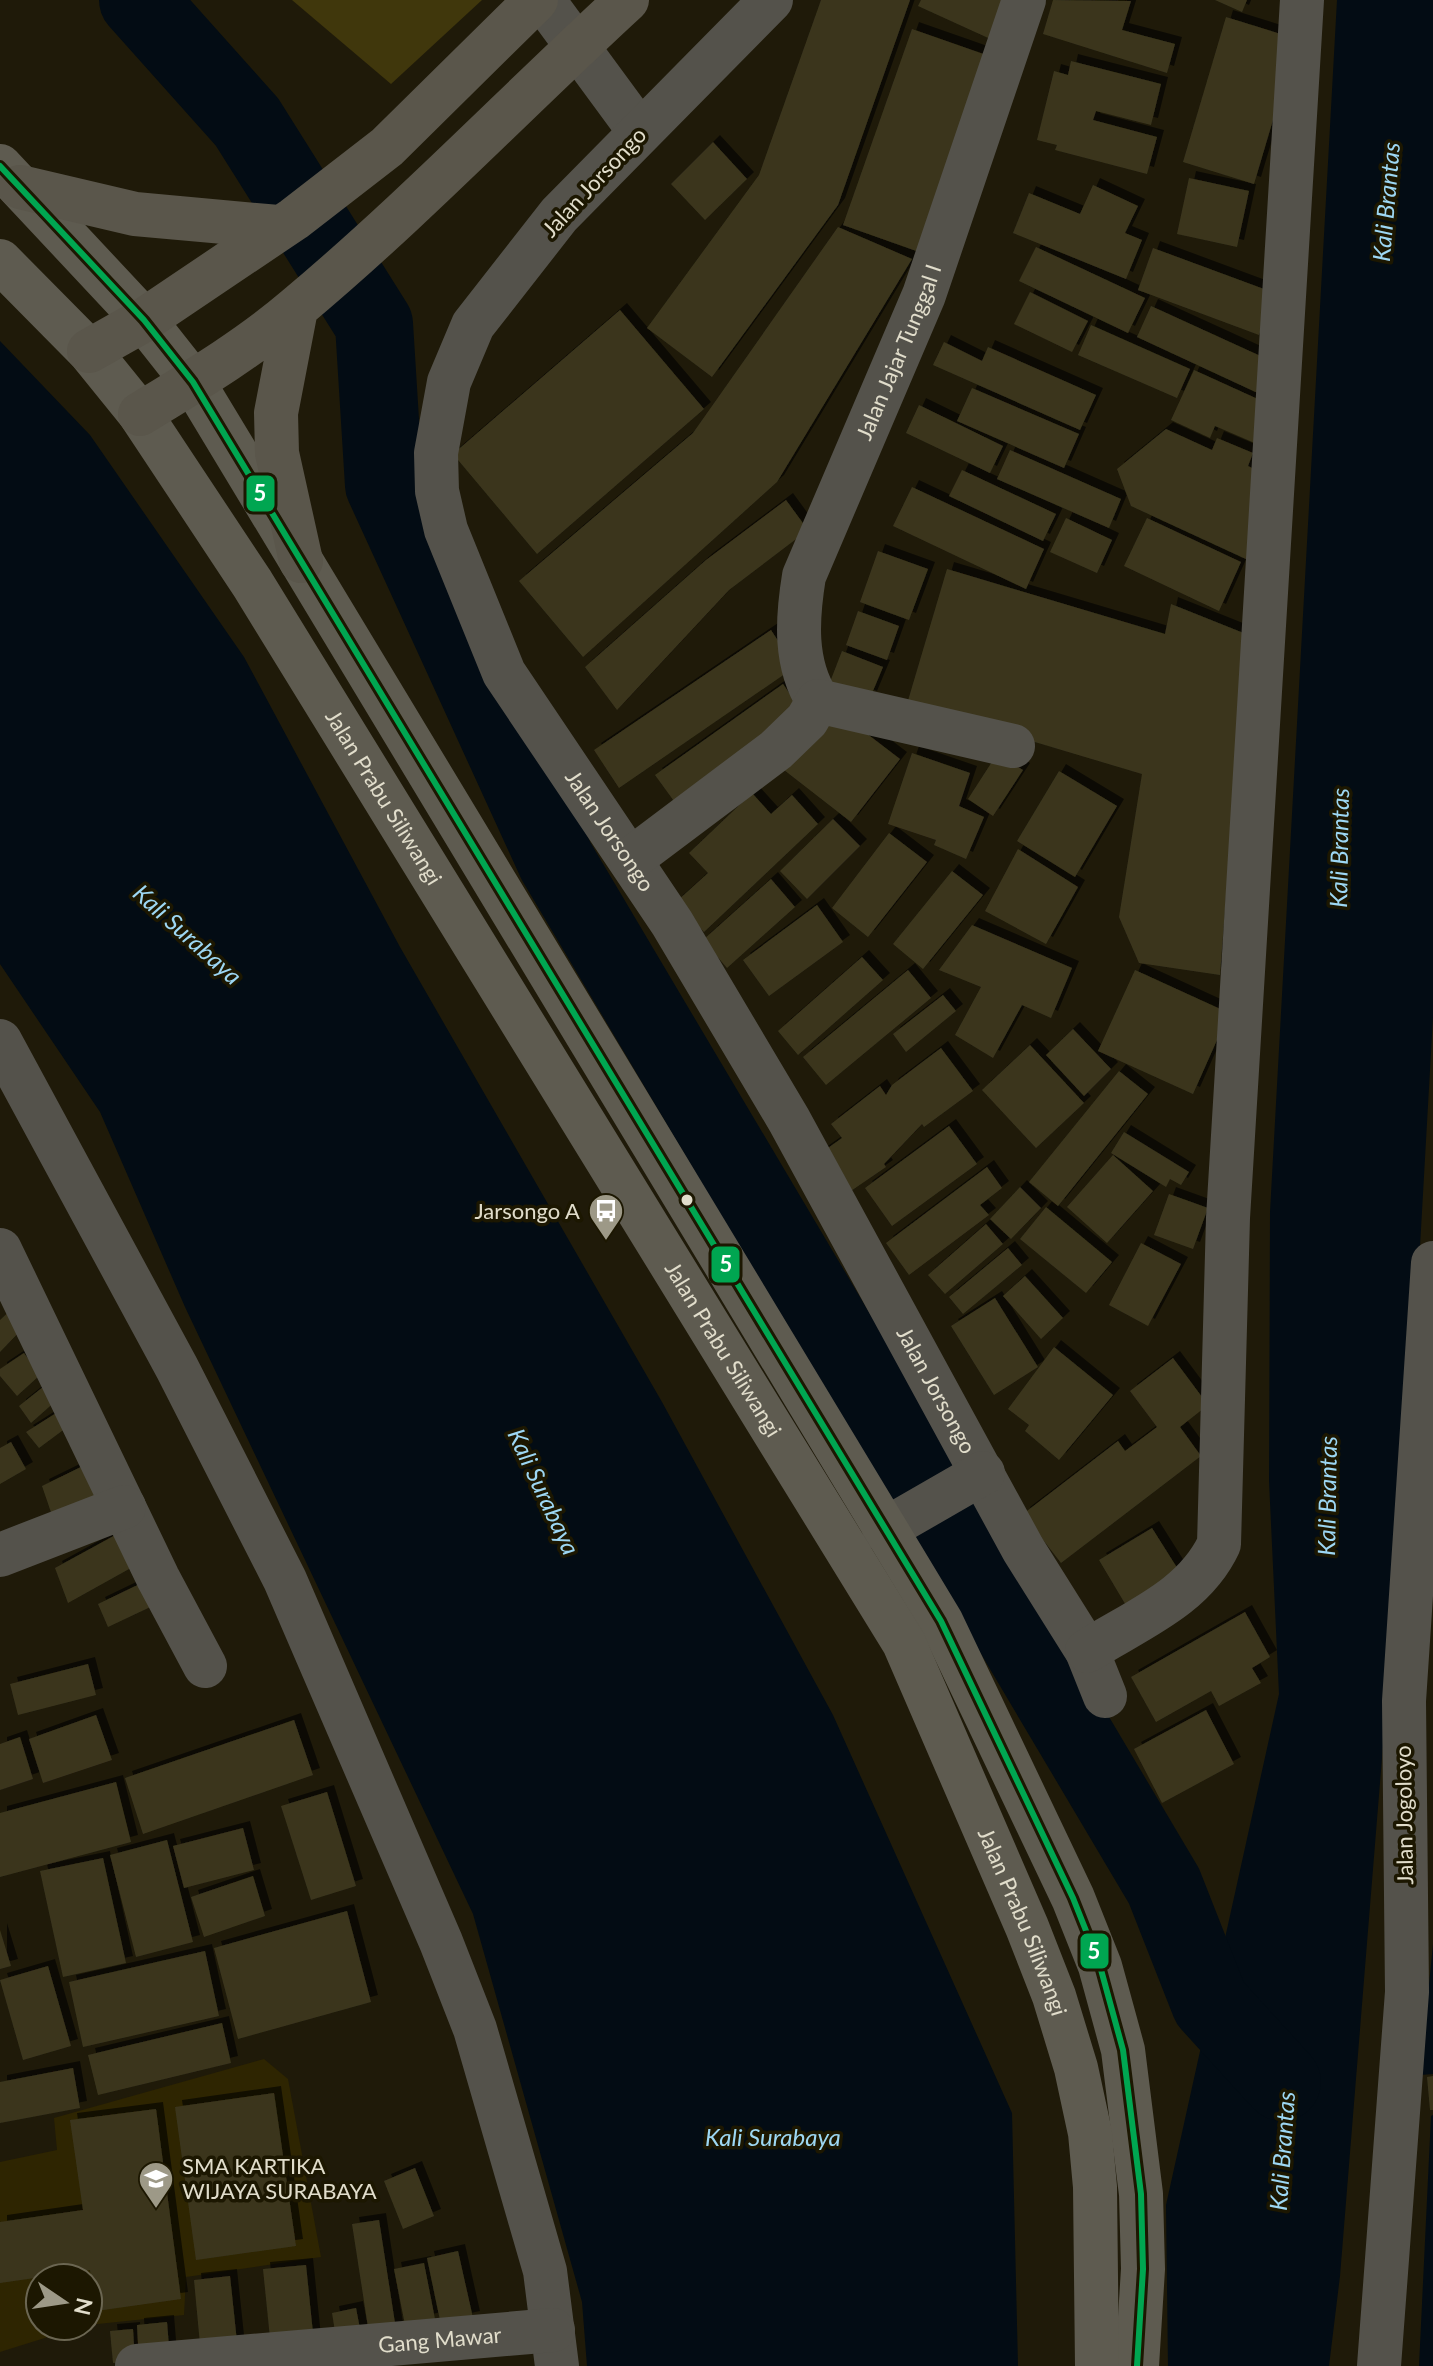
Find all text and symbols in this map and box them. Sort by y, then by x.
street label: Jalan Jorsongo [536,121,651,242]
water label: Kali Brantas [1366,141,1405,263]
street label: Jalan Jajar Tunggal I [850,261,946,444]
line badge: 5 [245,474,276,513]
text: 5 [254,479,266,506]
street label: Jalan Prabu Siliwangi [320,705,448,890]
street label: Jalan Jorsongo [560,765,661,896]
water label: Kali Brantas [1323,787,1354,908]
water label: Kali Surabaya [128,878,248,990]
bus stop icon: Jarsongo A [587,1192,625,1242]
unlabelled marker [679,1192,695,1208]
place label: Jarsongo A [474,1197,580,1224]
line badge: 5 [710,1245,741,1284]
text: 5 [720,1250,732,1277]
street label: Jalan Prabu Siliwangi [660,1257,788,1442]
street label: Jalan Jorsongo [891,1322,982,1458]
water label: Kali Surabaya [503,1424,586,1559]
water label: Kali Brantas [1311,1435,1342,1556]
street label: Jalan Jogoloyo [1389,1745,1418,1885]
street label: Jalan Prabu Siliwangi [973,1824,1073,2019]
line badge: 5 [1079,1932,1110,1970]
text: 5 [1088,1937,1100,1964]
water label: Kali Brantas [1263,2090,1300,2212]
water label: Kali Surabaya [705,2122,841,2151]
place label: SMA KARTIKA WIJAYA SURABAYA [182,2152,377,2204]
school or university icon: SMA KARTIKA WIJAYA SURABAYA [137,2160,175,2210]
north arrow [24,2262,104,2342]
text: N [69,2295,99,2318]
street label: Gang Mawar [377,2321,502,2358]

